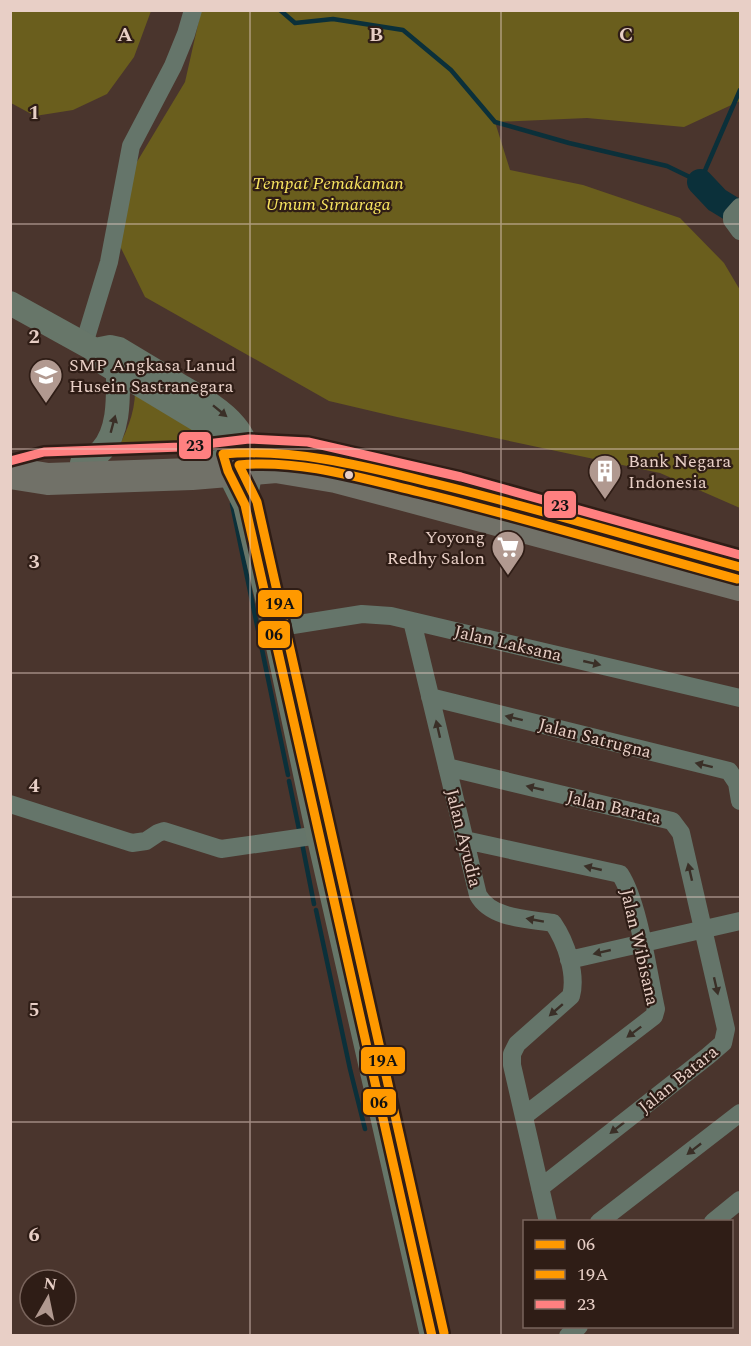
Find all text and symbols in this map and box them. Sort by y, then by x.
text: A [117,20,133,50]
text: B [369,20,383,50]
text: C [619,20,633,50]
text: 1 [28,98,40,128]
park label: Tempat Pemakaman Umum Sirnaraga [252,170,404,218]
text: 2 [28,322,40,352]
place label: SMP Angkasa Lanud Husein Sastranegara [69,352,236,400]
school or university icon: SMP Angkasa Lanud Husein Sastranegara [28,357,64,404]
one-way arrow [212,405,228,418]
one-way arrow [109,415,119,433]
line badge: 23 [178,431,212,460]
text: 23 [186,434,204,458]
place label: Bank Negara Indonesia [628,448,732,496]
building icon: Bank Negara Indonesia [587,453,623,500]
unlabelled marker [343,469,355,481]
line badge: 23 [543,490,577,519]
text: 23 [551,494,569,518]
place label: Yoyong Redhy Salon [387,524,485,572]
supermarket icon: Yoyong Redhy Salon [490,529,526,576]
text: 3 [28,547,40,577]
line badge: 19A [257,589,303,618]
text: 19A [265,592,296,616]
street label: Jalan Laksana [451,618,565,669]
line badge: 06 [257,620,291,649]
text: 06 [265,623,283,647]
one-way arrow [583,658,601,668]
street label: Jalan Satrugna [536,711,654,766]
one-way arrow [505,713,523,723]
one-way arrow [432,720,442,738]
one-way arrow [694,759,713,769]
text: 4 [28,771,40,801]
one-way arrow [526,783,545,793]
street label: Jalan Barata [564,784,664,832]
street label: Jalan Ayudia [438,786,489,890]
one-way arrow [685,862,694,881]
one-way arrow [584,863,602,873]
street label: Jalan Wibisana [613,886,666,1008]
one-way arrow [526,915,545,924]
one-way arrow [592,948,611,958]
one-way arrow [712,976,722,995]
text: 5 [28,995,40,1025]
one-way arrow [549,1003,564,1016]
one-way arrow [626,1025,641,1037]
street label: Jalan Batara [632,1039,724,1120]
line badge: 19A [360,1046,406,1075]
text: 19A [368,1049,399,1073]
line badge: 06 [362,1088,397,1116]
text: 06 [370,1091,388,1115]
one-way arrow [609,1121,625,1134]
one-way arrow [686,1142,702,1155]
text: 6 [28,1220,40,1250]
legend [523,1220,733,1328]
text: 06 [577,1231,595,1258]
text: 19A [577,1261,609,1288]
north arrow [18,1268,78,1328]
text: N [42,1271,59,1297]
text: 23 [577,1291,595,1318]

